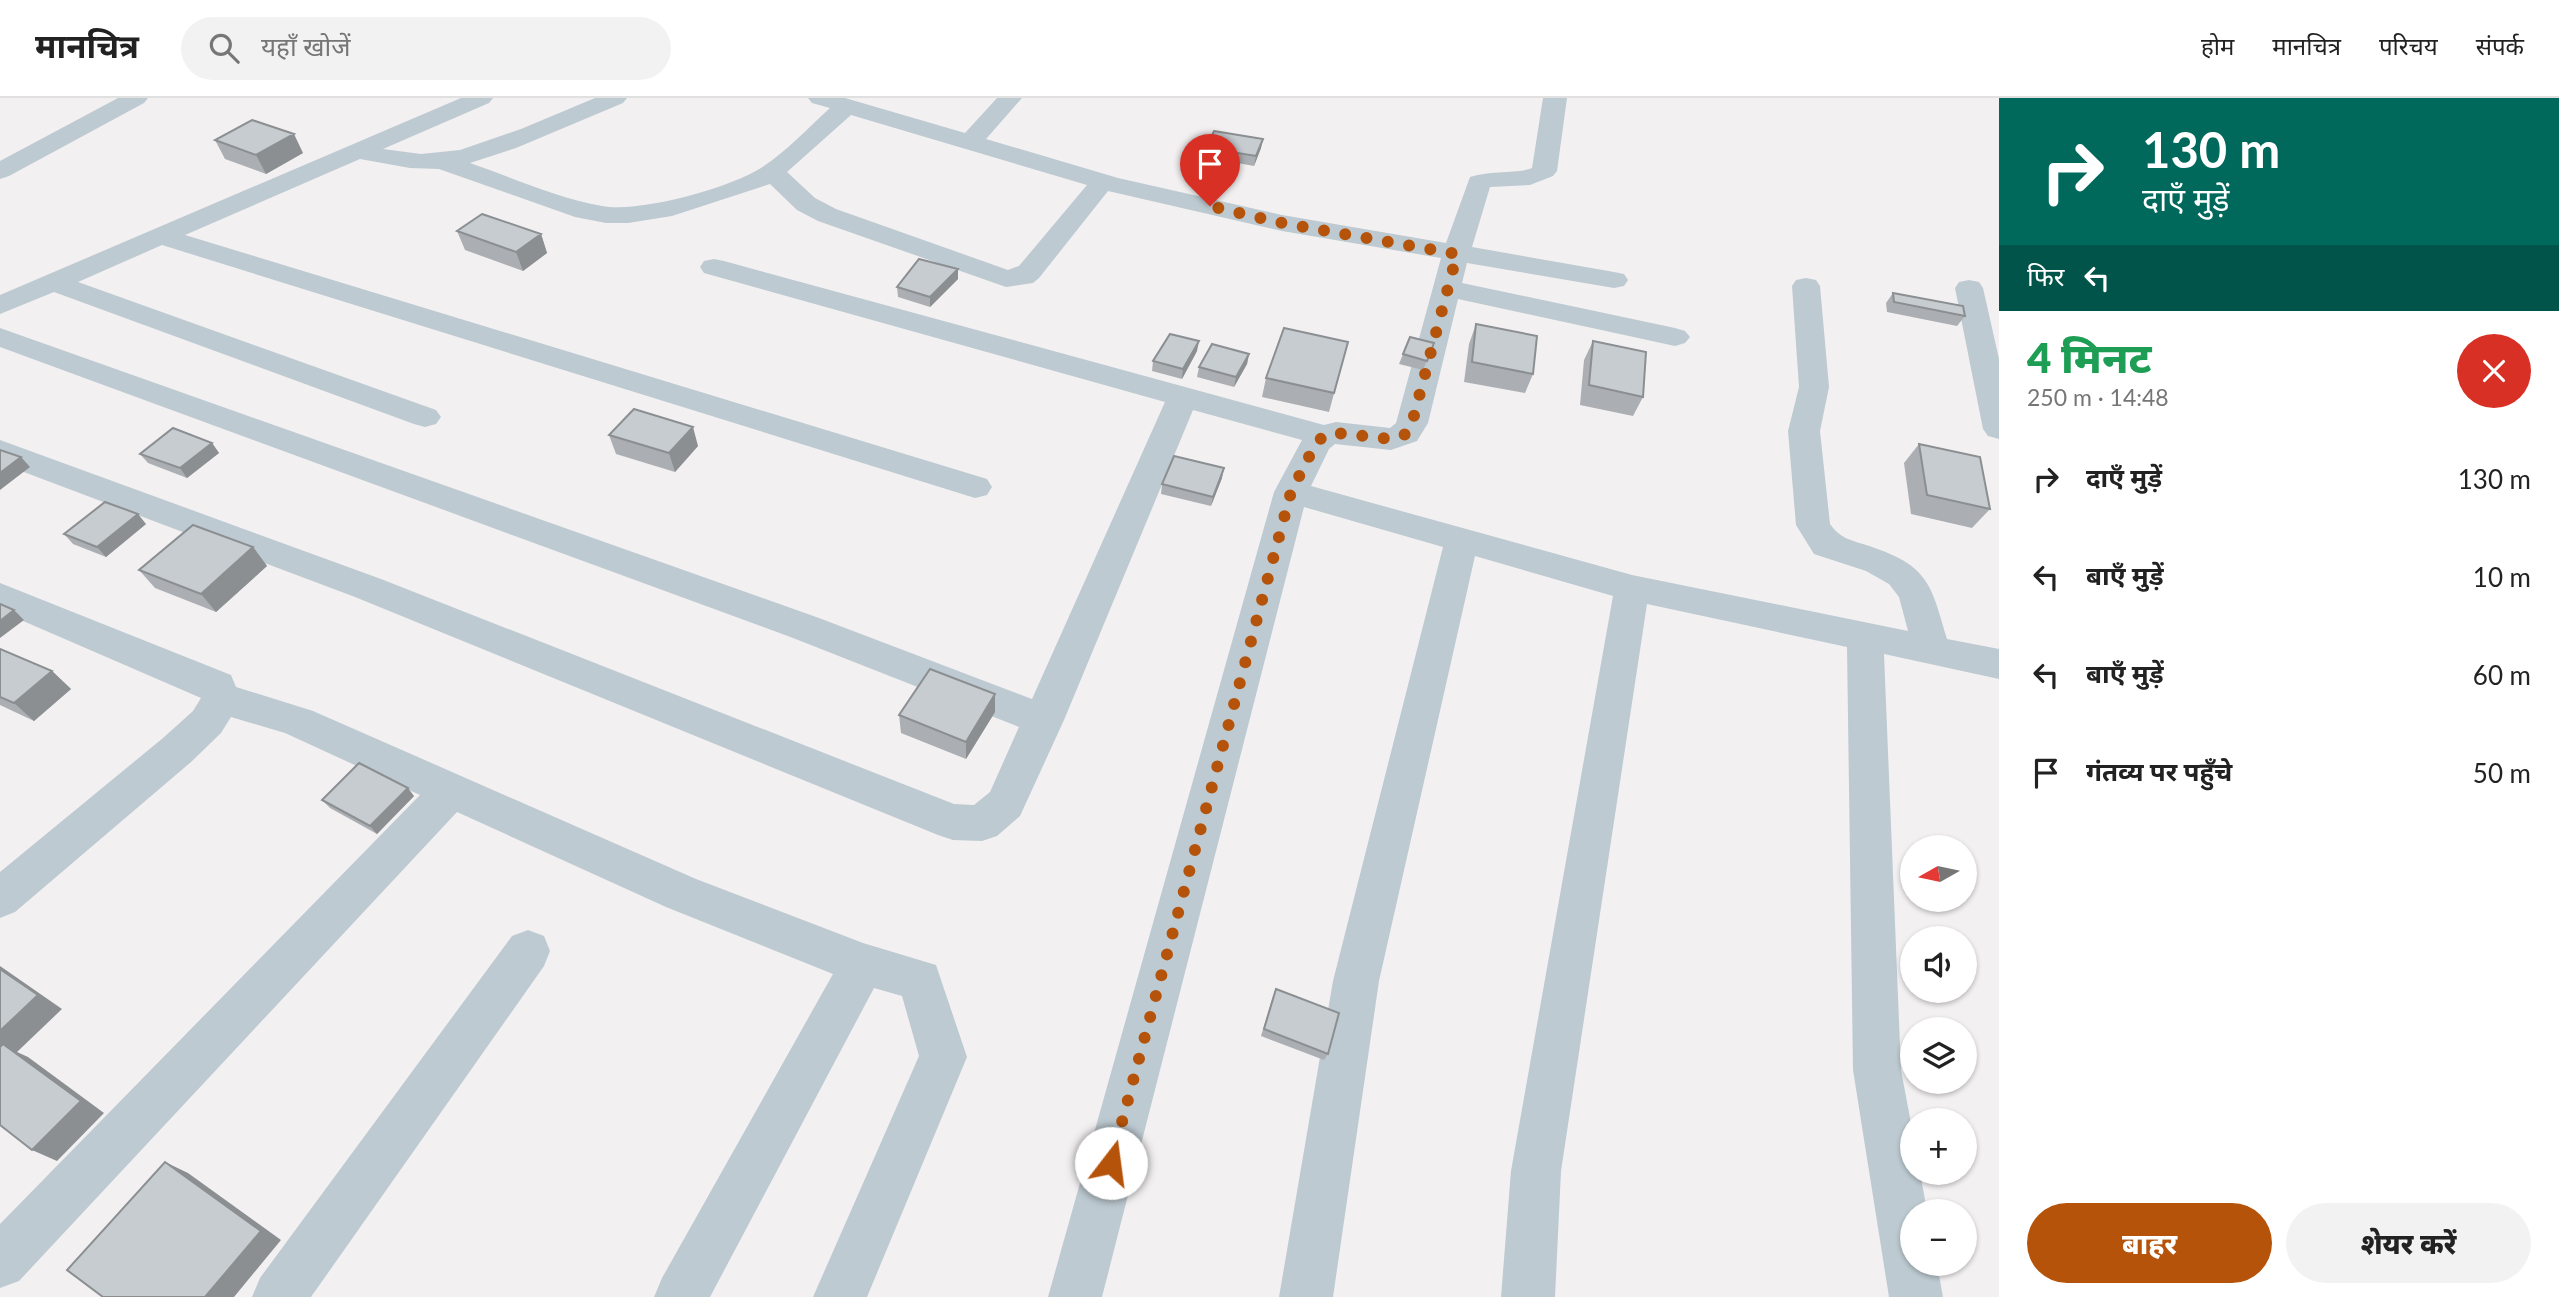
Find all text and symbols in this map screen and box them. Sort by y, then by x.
search box [181,17,671,80]
text: मानचित्र [35,25,139,65]
icon: search [205,29,243,67]
text: यहाँ खोजें [261,30,351,62]
text: होम [2201,31,2234,60]
text: मानचित्र [2272,31,2341,60]
text: परिचय [2379,31,2438,60]
text: संपर्क [2476,31,2524,60]
text: 130 m [2142,120,2280,178]
icon: right [2027,126,2118,217]
pin [1180,134,1240,206]
icon: arrive [1191,145,1229,183]
text: दाएँ मुड़ें [2142,179,2229,218]
icon: left [2078,259,2116,297]
text: फिर [2027,260,2064,292]
text: 4 मिनट [2027,332,2152,382]
button: close [2457,334,2531,408]
text: 250 m · 14:48 [2027,383,2169,411]
icon: right [2027,460,2065,498]
text: दाएँ मुड़ें [2086,461,2162,493]
text: 130 m [2458,463,2531,495]
icon: left [2027,558,2065,596]
text: बाएँ मुड़ें [2086,559,2164,591]
text: 10 m [2473,561,2531,593]
icon: left [2027,656,2065,694]
text: बाएँ मुड़ें [2086,657,2164,689]
text: 60 m [2473,659,2531,691]
icon: arrive [2027,754,2065,792]
text: गंतव्य पर पहुँचे [2086,755,2232,787]
text: 50 m [2473,757,2531,789]
north arrow [1900,835,1978,912]
map controls [1900,835,1977,1276]
button: sound [1900,926,1977,1003]
button: layers [1900,1017,1977,1094]
button: + [1900,1108,1977,1185]
position arrow [1074,1126,1148,1200]
button: − [1900,1199,1977,1276]
button: बाहर [2027,1203,2272,1283]
button: शेयर करें [2286,1203,2531,1283]

